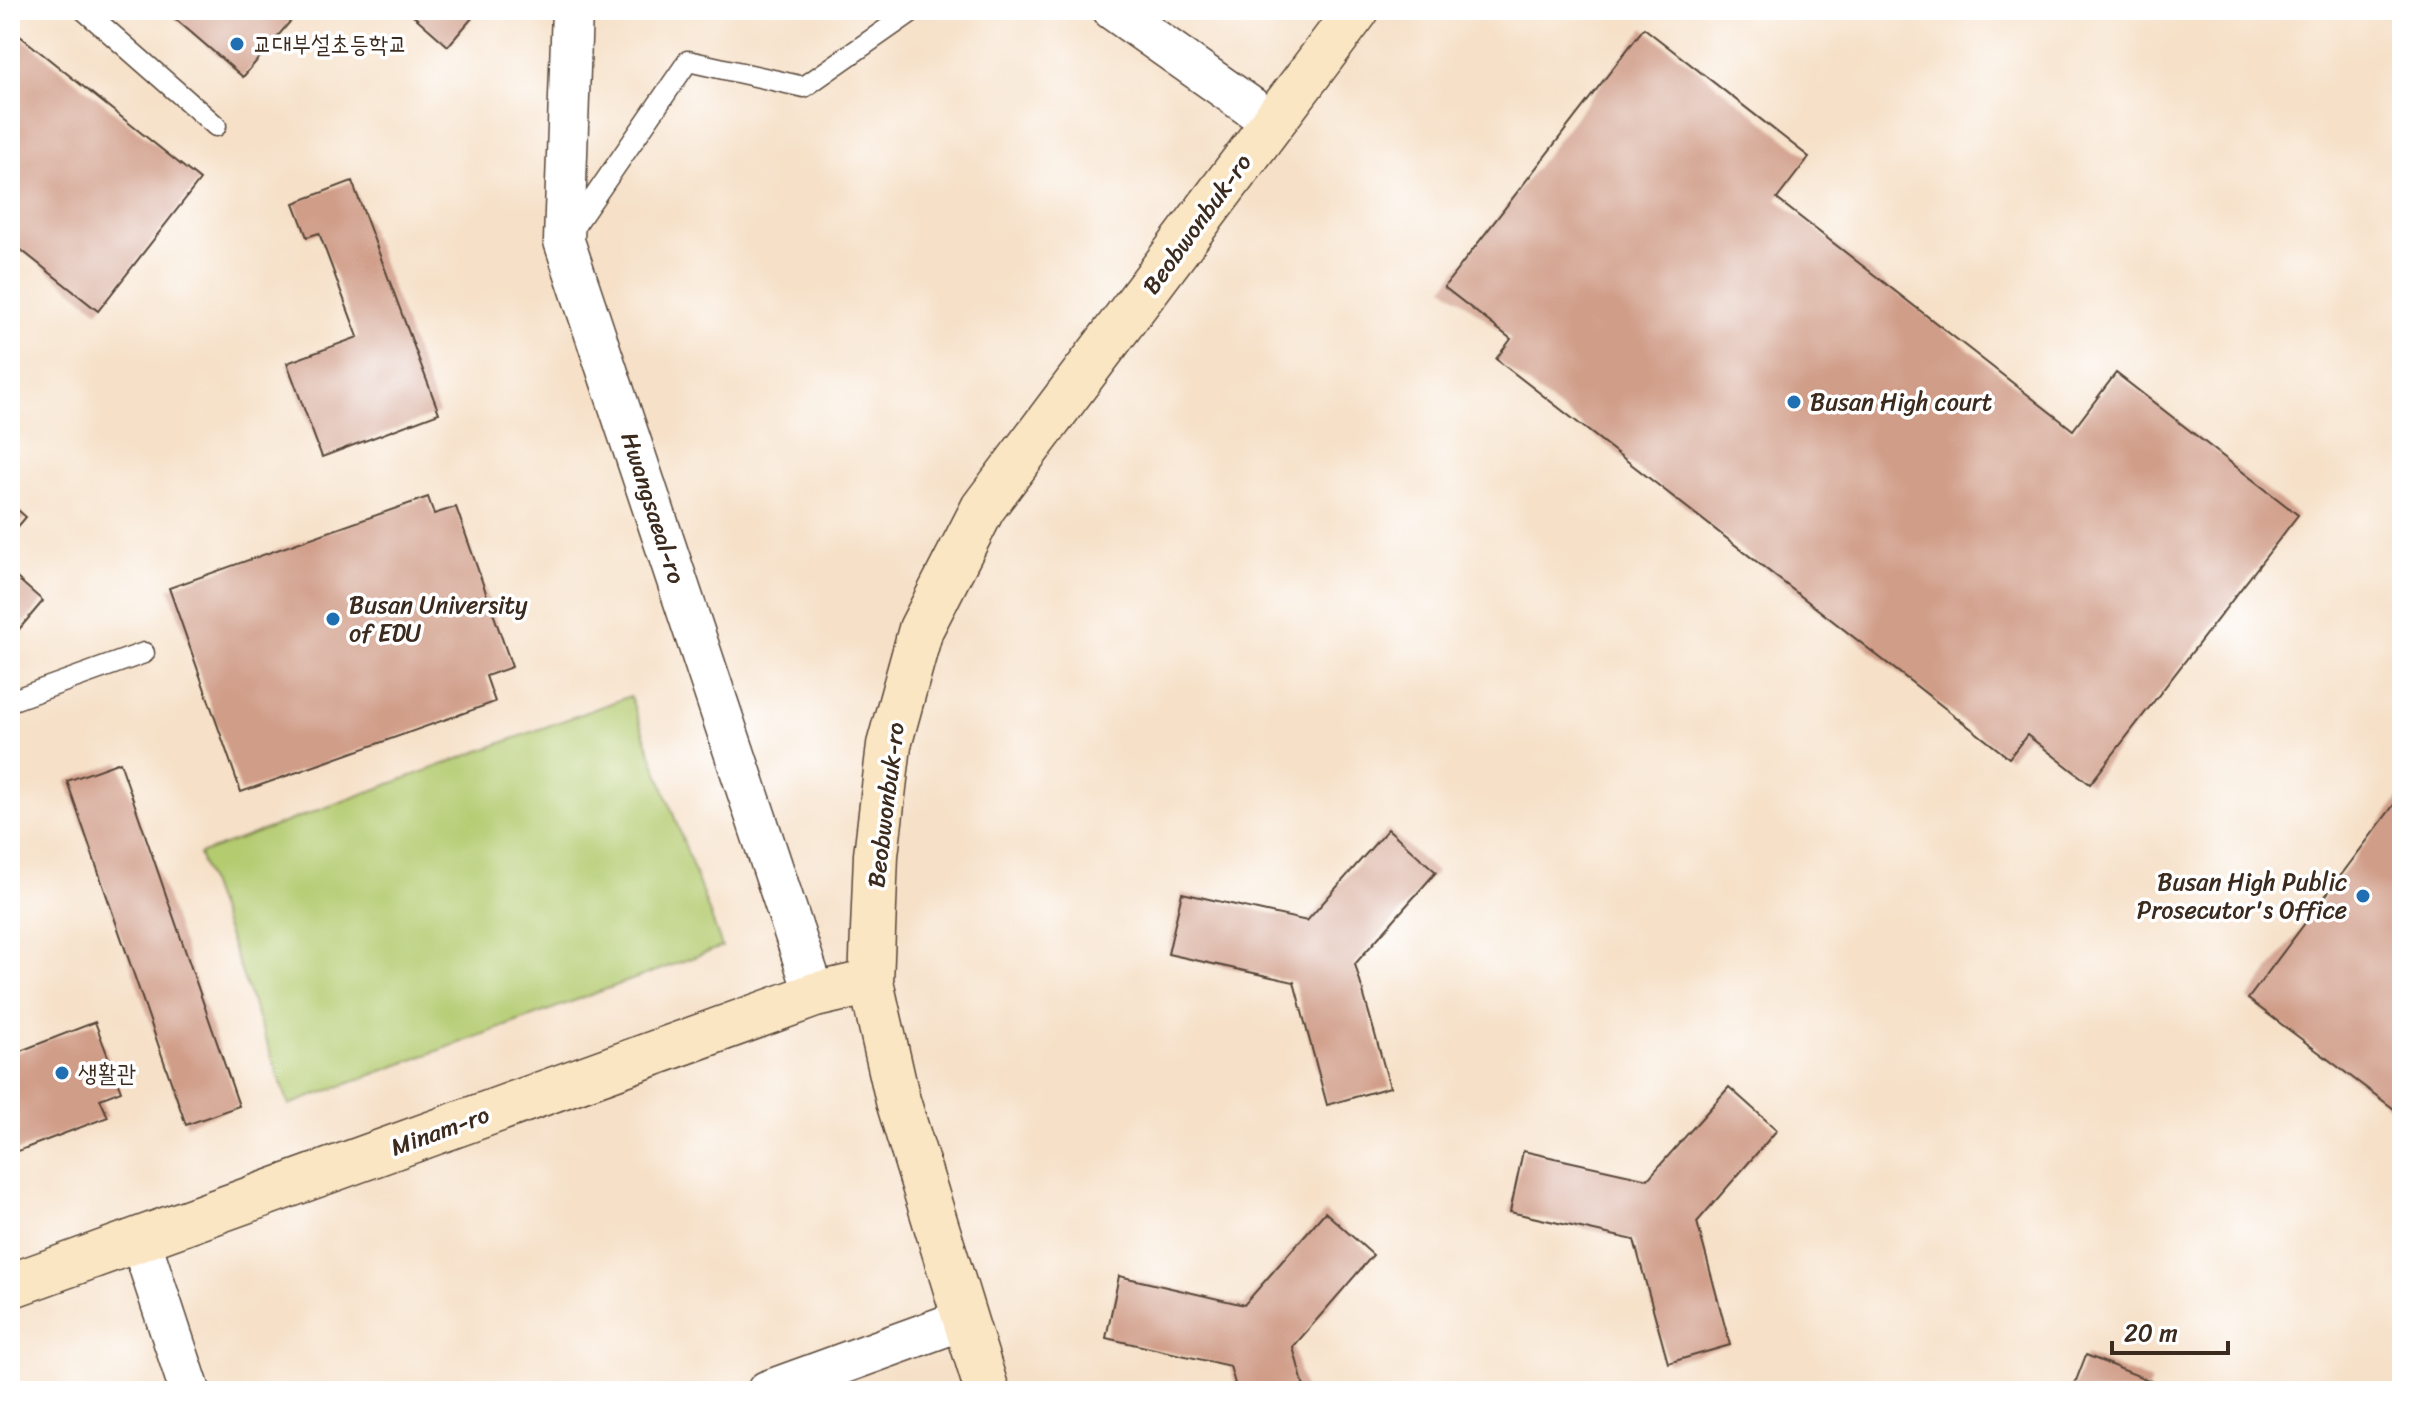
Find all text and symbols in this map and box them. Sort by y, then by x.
place label: 교대부설초등학교 [253,23,408,65]
marker: 교대부설초등학교 [228,35,246,53]
street label: Beobwonbuk-ro [1131,144,1263,304]
place label: Busan High court [1810,381,1992,423]
marker: Busan High court [1785,393,1803,411]
street label: Hwangsaeal-ro [609,427,697,589]
place label: Busan University of EDU [349,584,528,654]
marker: Busan University of EDU [324,610,342,628]
street label: Beobwonbuk-ro [855,720,917,890]
place label: Busan High Public Prosecutor's Office [2137,861,2347,931]
marker: Busan High Public Prosecutor's Office [2354,887,2372,905]
place label: 생활관 [78,1052,136,1094]
marker: 생활관 [53,1064,71,1082]
street label: Minam-ro [385,1094,495,1168]
scale bar [2112,1305,2228,1355]
text: 20 m [2124,1312,2178,1354]

